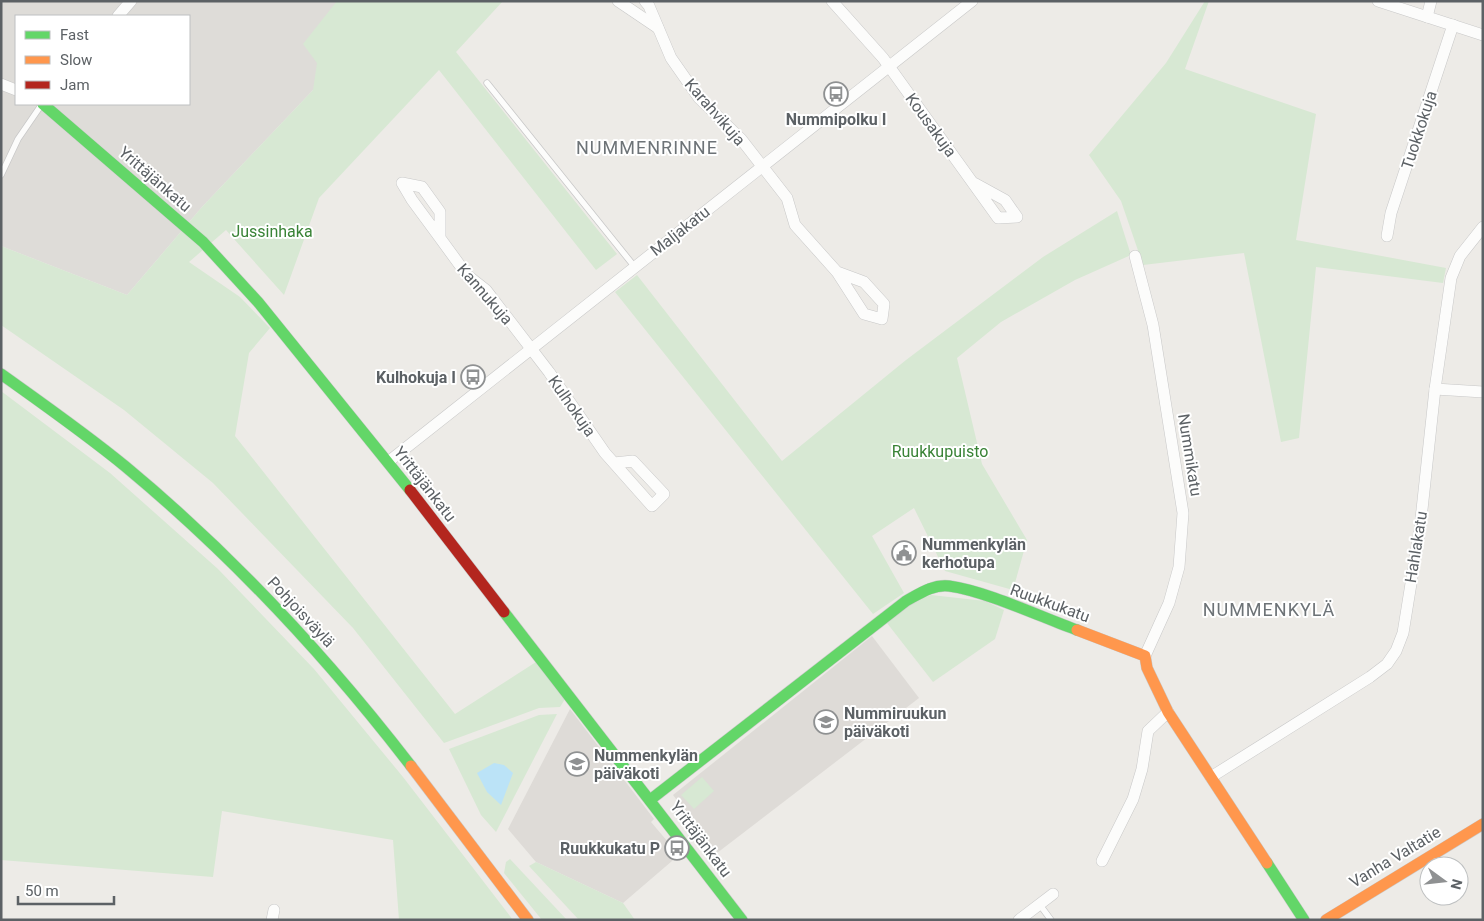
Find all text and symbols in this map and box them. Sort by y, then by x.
legend [15,15,190,105]
text: Fast [60,26,89,44]
text: Slow [60,51,92,69]
street label: Karahvikuja [681,75,749,149]
text: Jam [60,76,90,94]
bus stop icon: Nummipolku I [823,81,849,107]
street label: Tuokkokuja [1397,88,1441,172]
street label: Kousakuja [902,89,960,161]
place label: Nummipolku I [786,110,886,129]
district label: NUMMENRINNE [576,137,718,158]
street label: Yrittäjänkatu [115,142,195,216]
street label: Maljakatu [647,202,713,260]
park label: Jussinhaka [231,222,313,241]
street label: Kannukuja [453,260,517,328]
bus stop icon: Kulhokuja I [460,364,486,390]
place label: Kulhokuja I [376,368,456,387]
street label: Kulhokuja [544,372,600,440]
street label: Nummikatu [1174,412,1206,498]
park label: Ruukkupuisto [892,442,988,461]
street label: Yrittäjänkatu [390,443,460,525]
street label: Hahlakatu [1401,510,1431,584]
place label: Nummenkylän kerhotupa [922,535,1026,572]
public building icon: Nummenkylän kerhotupa [891,540,917,566]
street label: Pohjoisväylä [264,573,338,651]
street label: Ruukkukatu [1008,580,1092,626]
district label: NUMMENKYLÄ [1203,599,1335,620]
place label: Nummiruukun päiväkoti [844,704,946,741]
school or university icon: Nummiruukun päiväkoti [813,709,839,735]
place label: Nummenkylän päiväkoti [594,746,698,783]
school or university icon: Nummenkylän päiväkoti [564,751,590,777]
street label: Yrittäjänkatu [666,797,736,881]
street label: Vanha Valtatie [1346,822,1444,892]
bus stop icon: Ruukkukatu P [664,835,690,861]
place label: Ruukkukatu P [560,839,660,858]
north arrow [1419,856,1469,906]
scale bar [18,874,114,906]
text: N [1448,878,1466,891]
text: 50 m [25,882,59,900]

